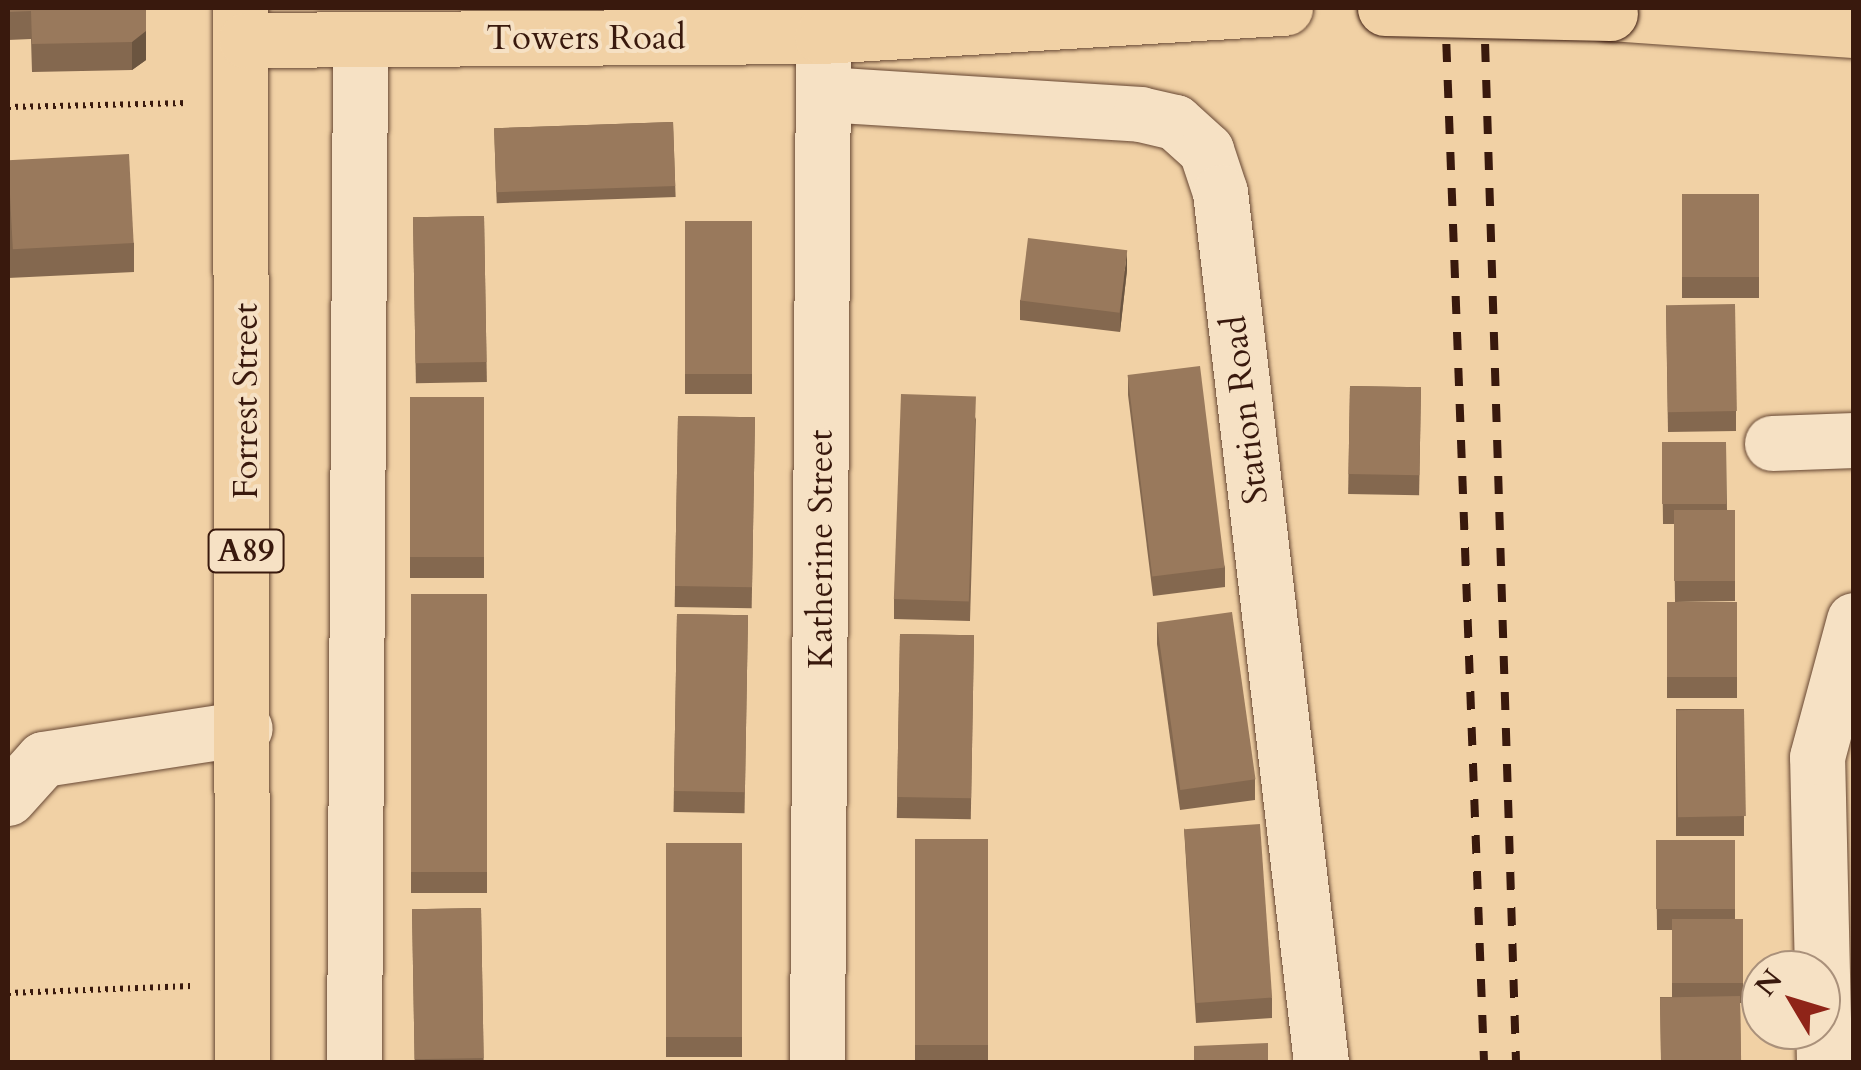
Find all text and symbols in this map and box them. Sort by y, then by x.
street label: Towers Road [486,17,686,59]
street label: Forrest Street [225,303,267,499]
street label: Station Road [1213,313,1277,507]
street label: Katherine Street [800,429,842,669]
road number: A89 [206,524,286,578]
north arrow [1741,950,1841,1050]
text: N [1746,961,1791,1004]

